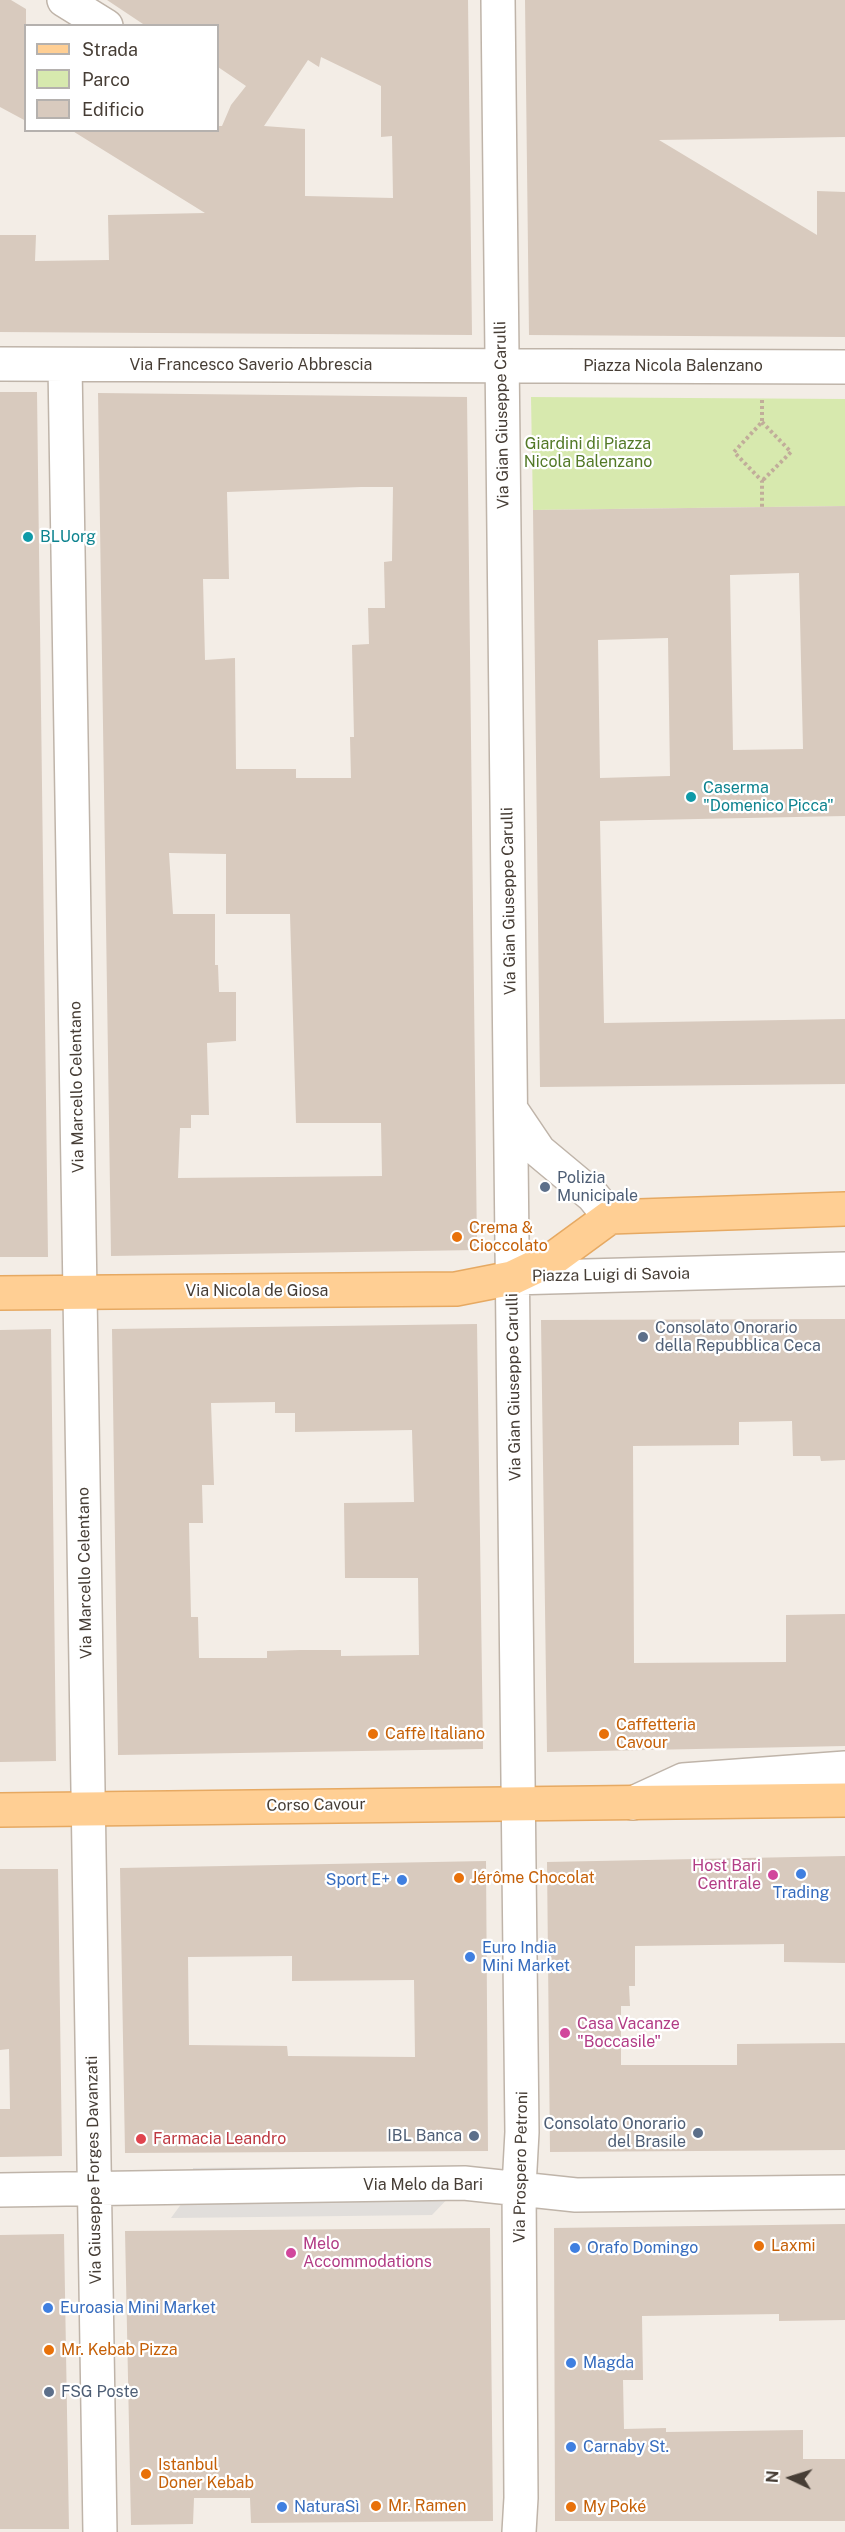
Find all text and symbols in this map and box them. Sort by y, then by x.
legend [24,24,219,132]
text: Strada [82,39,138,60]
text: Parco [82,69,130,90]
text: Edificio [82,99,144,120]
street label: Via Gian Giuseppe Carulli [491,321,513,509]
street label: Via Francesco Saverio Abbrescia [130,355,372,375]
street label: Piazza Nicola Balenzano [583,356,763,376]
park label: Giardini di Piazza Nicola Balenzano [524,434,652,472]
place label: BLUorg [40,527,96,547]
marker: BLUorg [21,530,35,544]
place label: Caserma "Domenico Picca" [703,778,834,816]
marker: Caserma "Domenico Picca" [684,790,698,804]
street label: Via Gian Giuseppe Carulli [498,807,520,995]
street label: Via Marcello Celentano [66,1001,88,1173]
place label: Polizia Municipale [557,1168,638,1206]
marker: Polizia Municipale [538,1180,552,1194]
place label: Crema & Cioccolato [469,1218,548,1256]
marker: Crema & Cioccolato [450,1230,464,1244]
street label: Piazza Luigi di Savoia [532,1264,690,1286]
street label: Via Nicola de Giosa [186,1281,328,1301]
street label: Via Gian Giuseppe Carulli [503,1293,525,1481]
place label: Consolato Onorario della Repubblica Ceca [655,1318,821,1356]
marker: Consolato Onorario della Repubblica Ceca [636,1330,650,1344]
street label: Via Marcello Celentano [74,1487,96,1659]
place label: Caffetteria Cavour [616,1715,696,1753]
place label: Caffè Italiano [385,1724,485,1744]
marker: Caffè Italiano [366,1727,380,1741]
marker: Caffetteria Cavour [597,1727,611,1741]
street label: Corso Cavour [266,1795,366,1815]
place label: Host Bari Centrale [692,1856,761,1894]
marker: Trading [794,1867,808,1881]
place label: Jérôme Chocolat [471,1868,595,1888]
marker: Host Bari Centrale [766,1868,780,1882]
place label: Sport E+ [326,1870,390,1890]
marker: Jérôme Chocolat [452,1871,466,1885]
marker: Sport E+ [395,1873,409,1887]
place label: Trading [773,1883,829,1903]
place label: Euro India Mini Market [482,1938,570,1976]
marker: Euro India Mini Market [463,1950,477,1964]
place label: Casa Vacanze "Boccasile" [577,2014,680,2052]
marker: Casa Vacanze "Boccasile" [558,2026,572,2040]
street label: Via Giuseppe Forges Davanzati [82,2056,106,2284]
street label: Via Prospero Petroni [510,2091,532,2243]
place label: Consolato Onorario del Brasile [543,2114,686,2152]
place label: IBL Banca [387,2126,462,2146]
marker: Consolato Onorario del Brasile [691,2126,705,2140]
place label: Farmacia Leandro [153,2129,286,2149]
marker: IBL Banca [467,2129,481,2143]
marker: Farmacia Leandro [134,2132,148,2146]
street label: Via Melo da Bari [363,2175,483,2195]
place label: Melo Accommodations [303,2234,432,2272]
place label: Laxmi [771,2236,815,2256]
place label: Orafo Domingo [587,2238,698,2258]
marker: Laxmi [752,2239,766,2253]
marker: Orafo Domingo [568,2241,582,2255]
marker: Melo Accommodations [284,2246,298,2260]
place label: Euroasia Mini Market [60,2298,216,2318]
marker: Euroasia Mini Market [41,2301,55,2315]
place label: Mr. Kebab Pizza [61,2340,178,2360]
marker: Mr. Kebab Pizza [42,2343,56,2357]
place label: Magda [583,2353,634,2373]
marker: Magda [564,2356,578,2370]
place label: FSG Poste [61,2382,138,2402]
marker: FSG Poste [42,2385,56,2399]
place label: Carnaby St. [583,2437,669,2457]
marker: Carnaby St. [564,2440,578,2454]
north arrow [761,2448,821,2508]
place label: Istanbul Doner Kebab [158,2455,254,2493]
marker: Istanbul Doner Kebab [139,2467,153,2481]
text: N [763,2470,782,2484]
place label: Mr. Ramen [388,2496,466,2516]
place label: NaturaSì [294,2497,359,2517]
place label: My Poké [583,2497,646,2517]
marker: Mr. Ramen [369,2499,383,2513]
marker: NaturaSì [275,2500,289,2514]
marker: My Poké [564,2500,578,2514]

